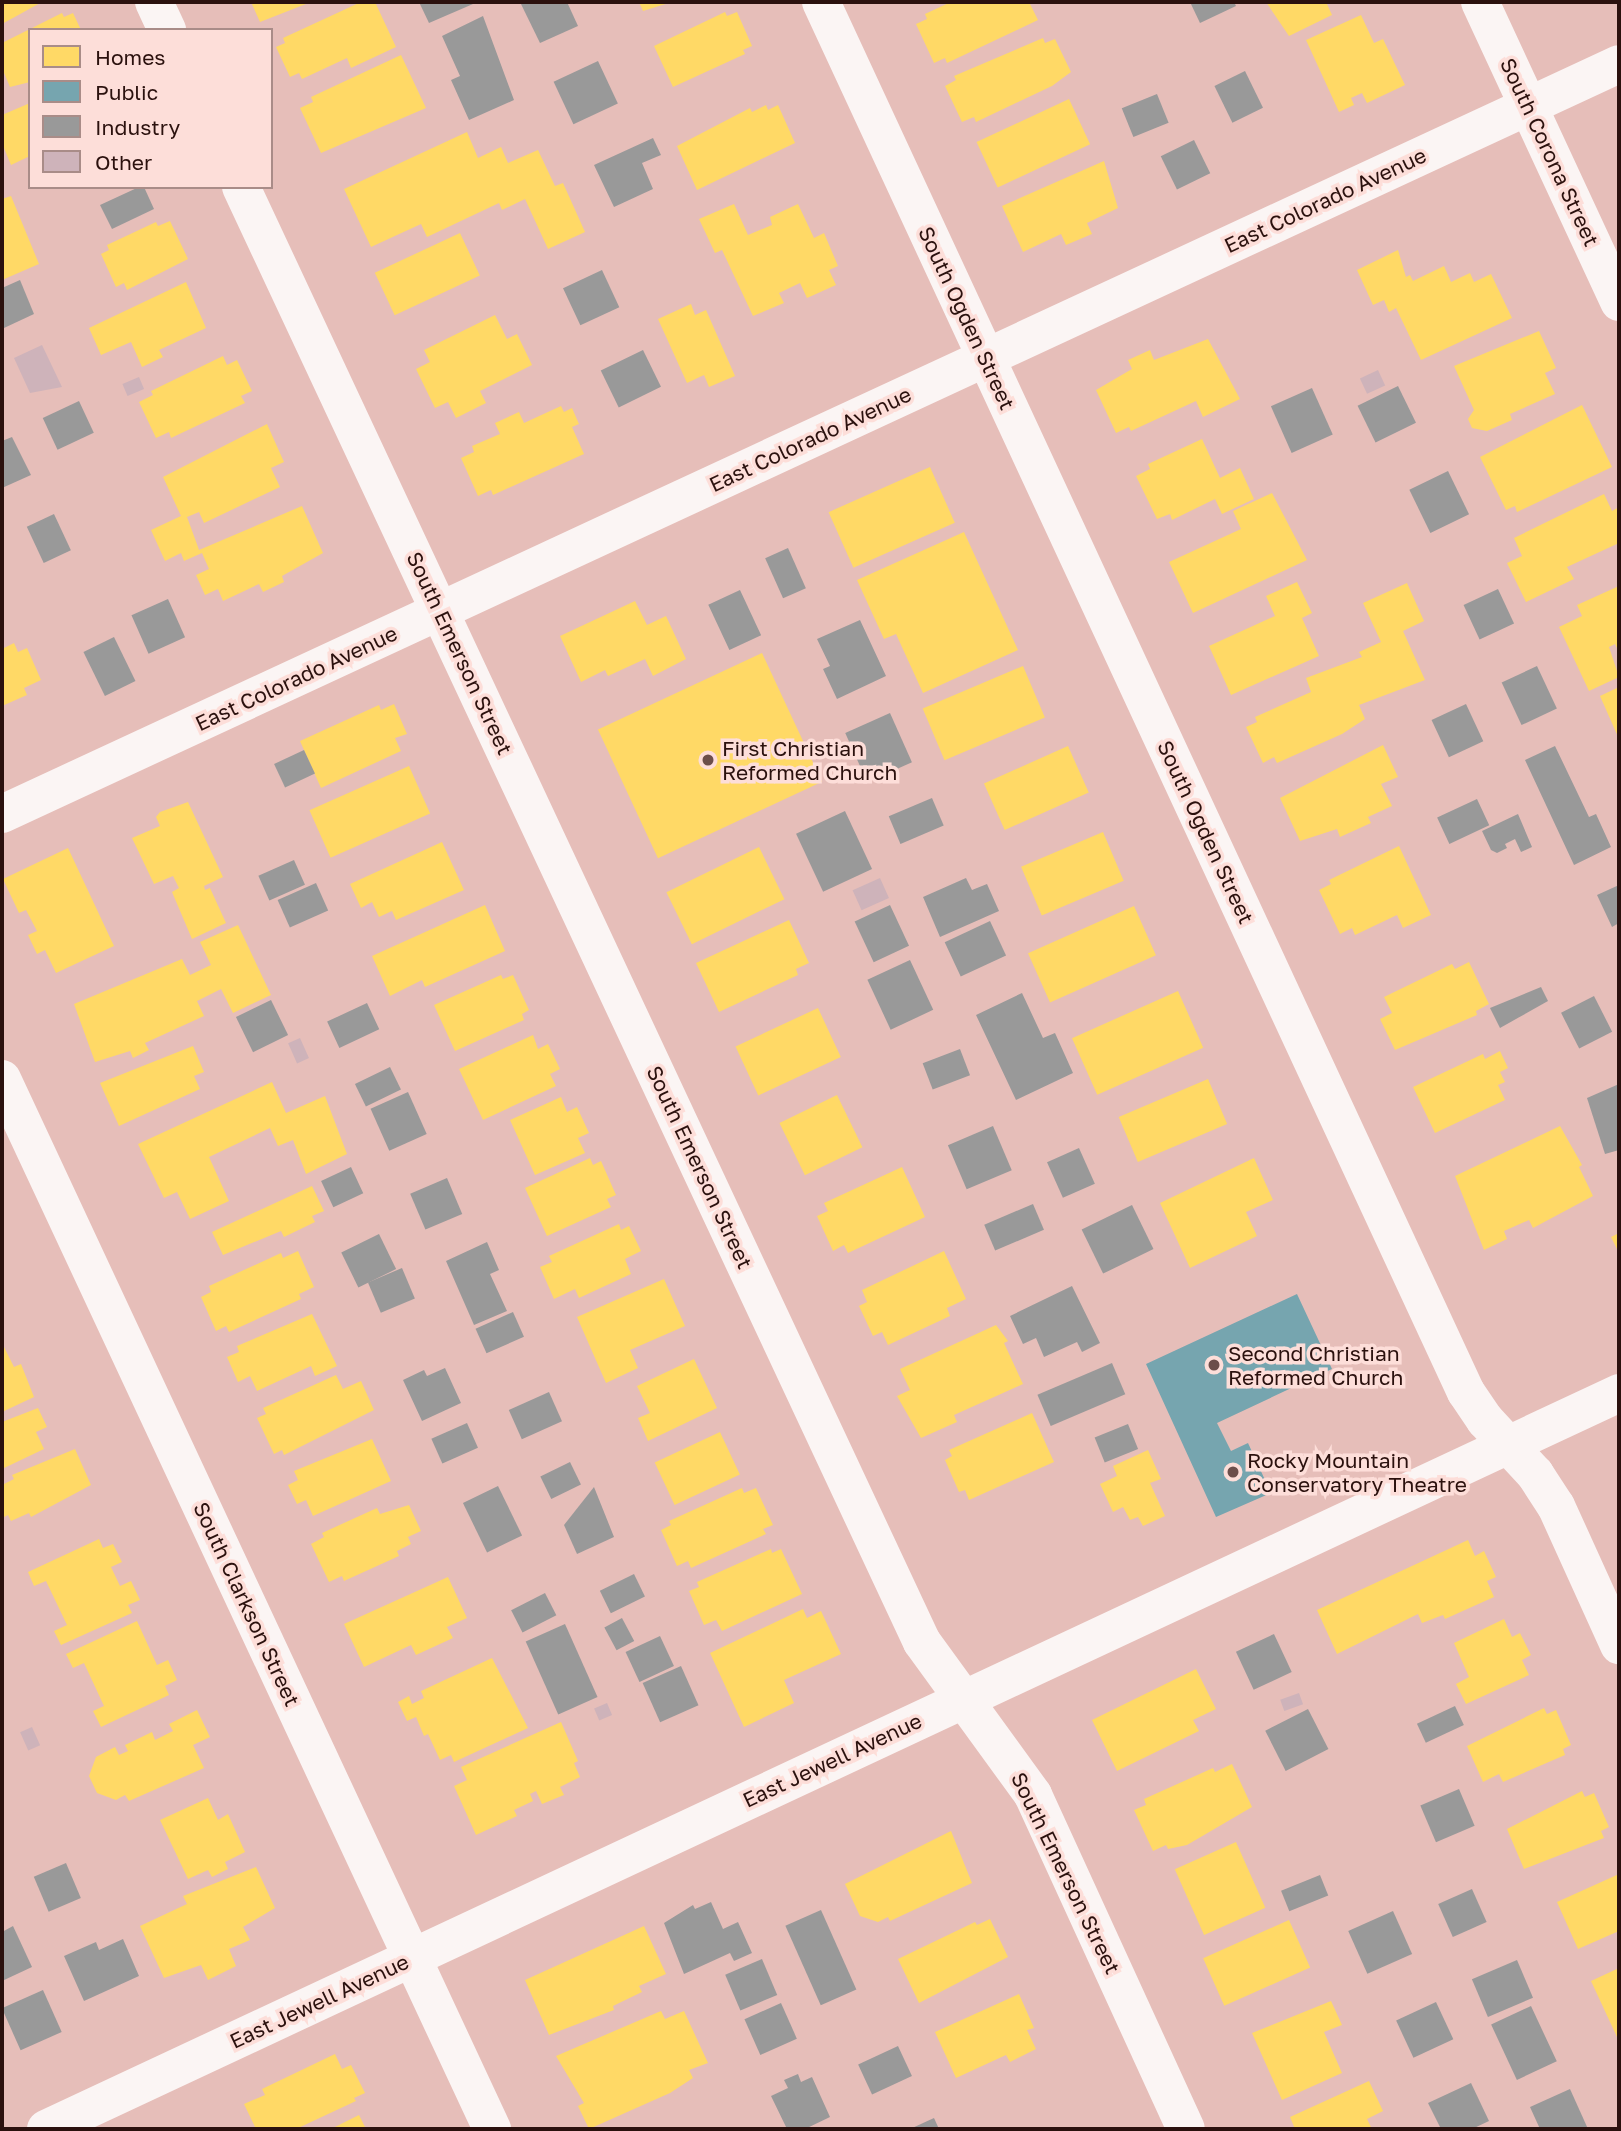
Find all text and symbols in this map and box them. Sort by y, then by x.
legend [28,28,273,189]
text: Homes [95,44,165,70]
street label: South Corona Street [1495,54,1605,250]
text: Public [95,79,158,105]
text: Industry [95,114,180,140]
street label: East Colorado Avenue [1220,142,1430,258]
text: Other [95,149,152,175]
street label: South Ogden Street [913,222,1021,414]
street label: East Colorado Avenue [705,381,915,497]
street label: South Emerson Street [402,547,518,759]
street label: East Colorado Avenue [191,620,401,736]
place label: First Christian Reformed Church [722,735,897,785]
street label: South Ogden Street [1152,736,1260,928]
marker: First Christian Reformed Church [700,752,716,768]
street label: South Emerson Street [642,1061,758,1273]
place label: Second Christian Reformed Church [1228,1340,1403,1390]
marker: Second Christian Reformed Church [1206,1357,1222,1373]
place label: Rocky Mountain Conservatory Theatre [1247,1447,1467,1497]
marker: Rocky Mountain Conservatory Theatre [1225,1464,1241,1480]
street label: South Clarkson Street [189,1498,305,1710]
street label: East Jewell Avenue [738,1707,926,1813]
street label: South Emerson Street [1006,1768,1126,1978]
street label: East Jewell Avenue [225,1948,413,2054]

